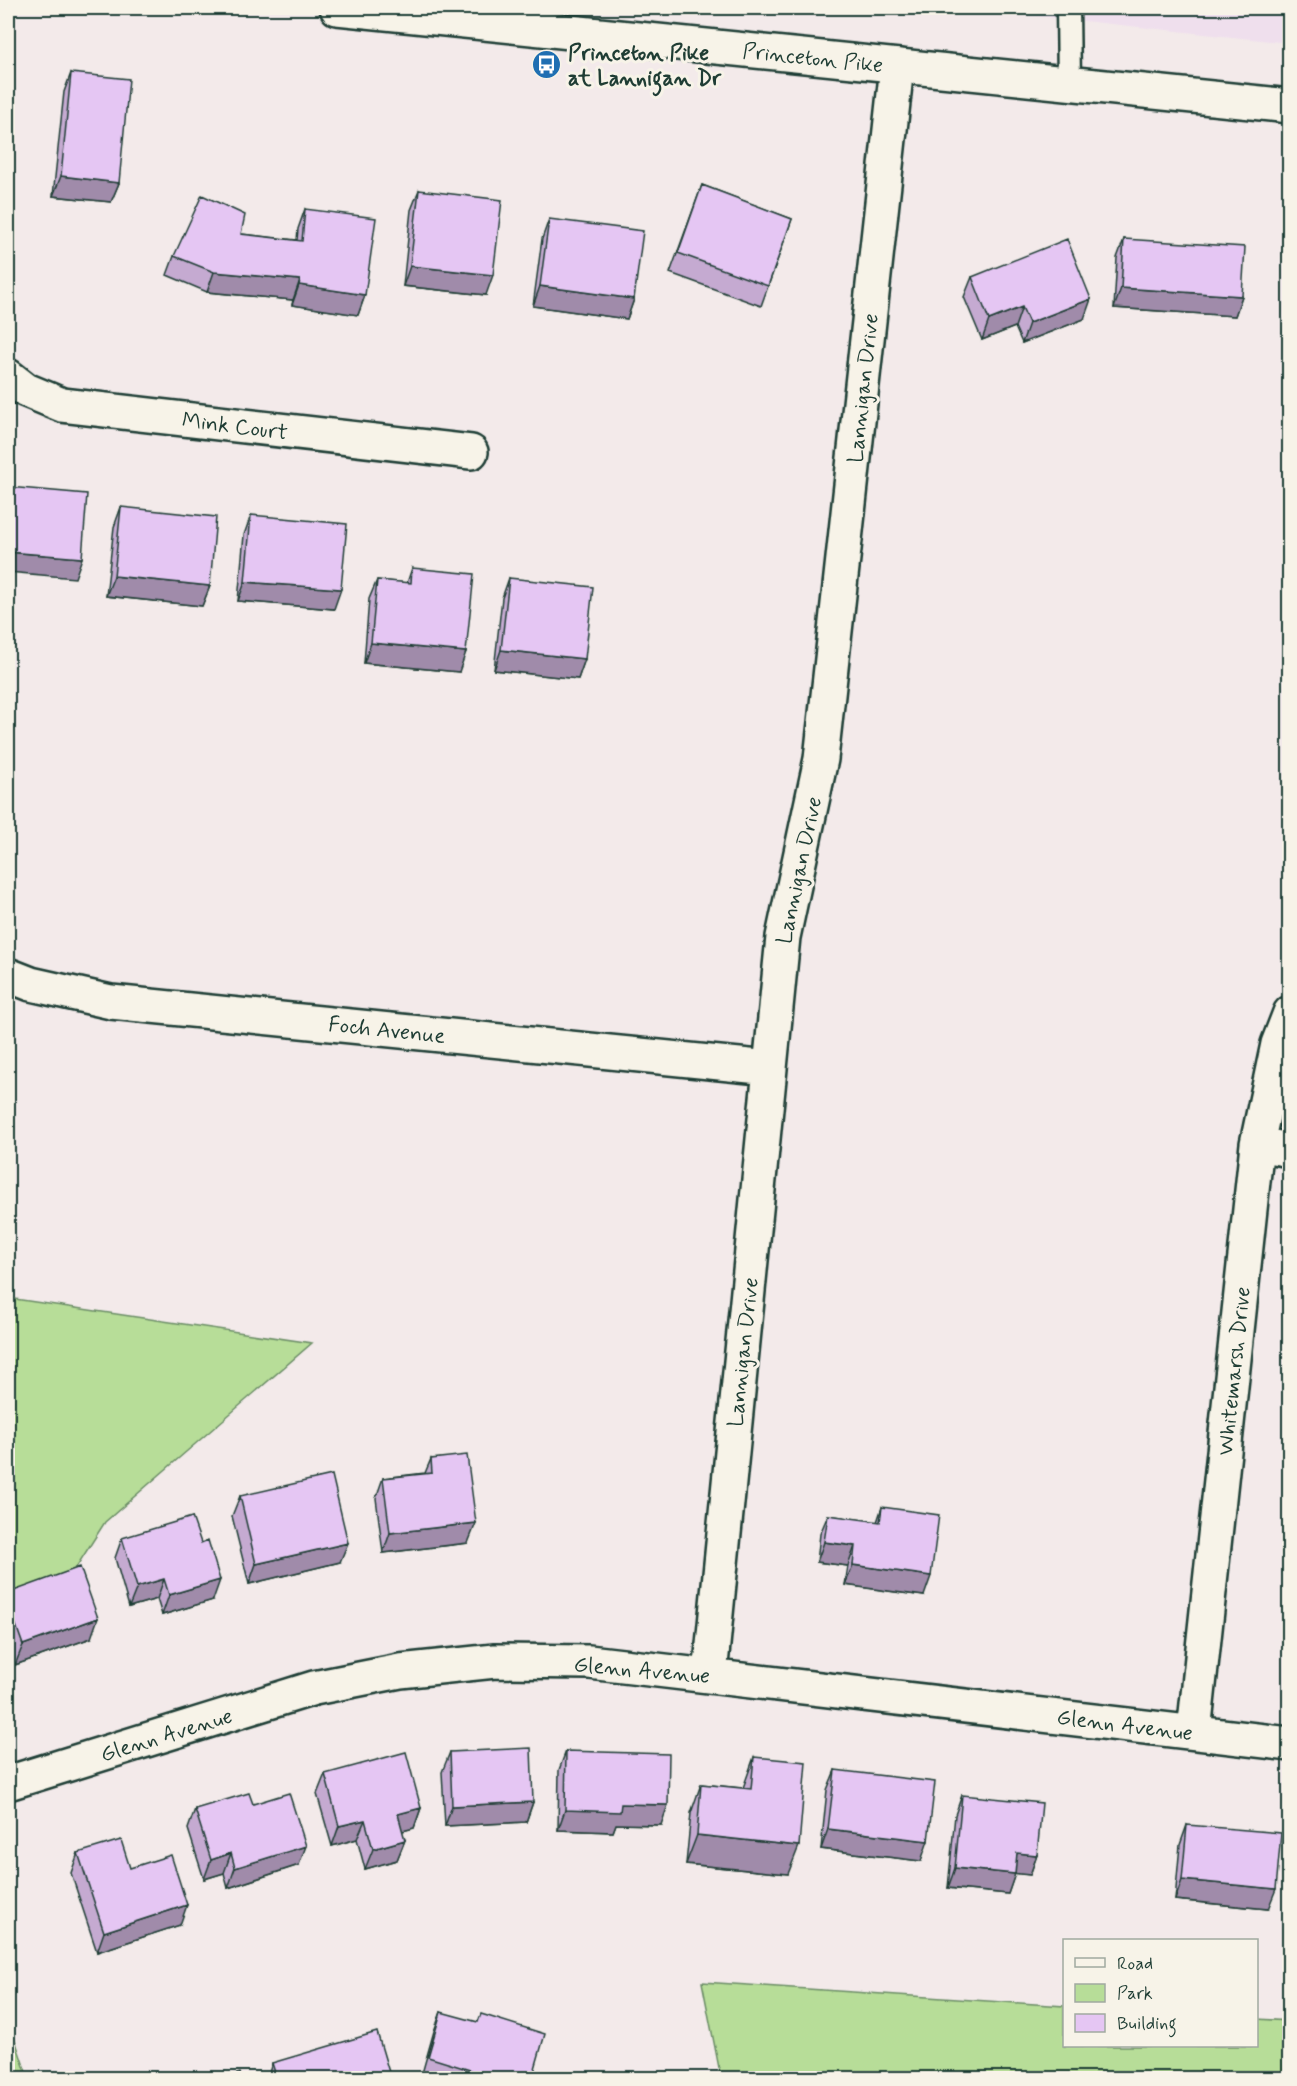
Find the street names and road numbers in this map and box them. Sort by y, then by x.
street label: Princeton Pike [741,38,884,80]
street label: Lannigan Drive [842,312,887,464]
street label: Mink Court [180,407,289,447]
street label: Lannigan Drive [771,794,830,947]
street label: Foch Avenue [327,1011,447,1051]
street label: Lannigan Drive [722,1276,767,1428]
street label: Whitemarsh Drive [1212,1285,1258,1457]
street label: Glenn Avenue [572,1651,711,1691]
street label: Glenn Avenue [97,1703,236,1769]
street label: Glenn Avenue [1055,1704,1194,1748]

